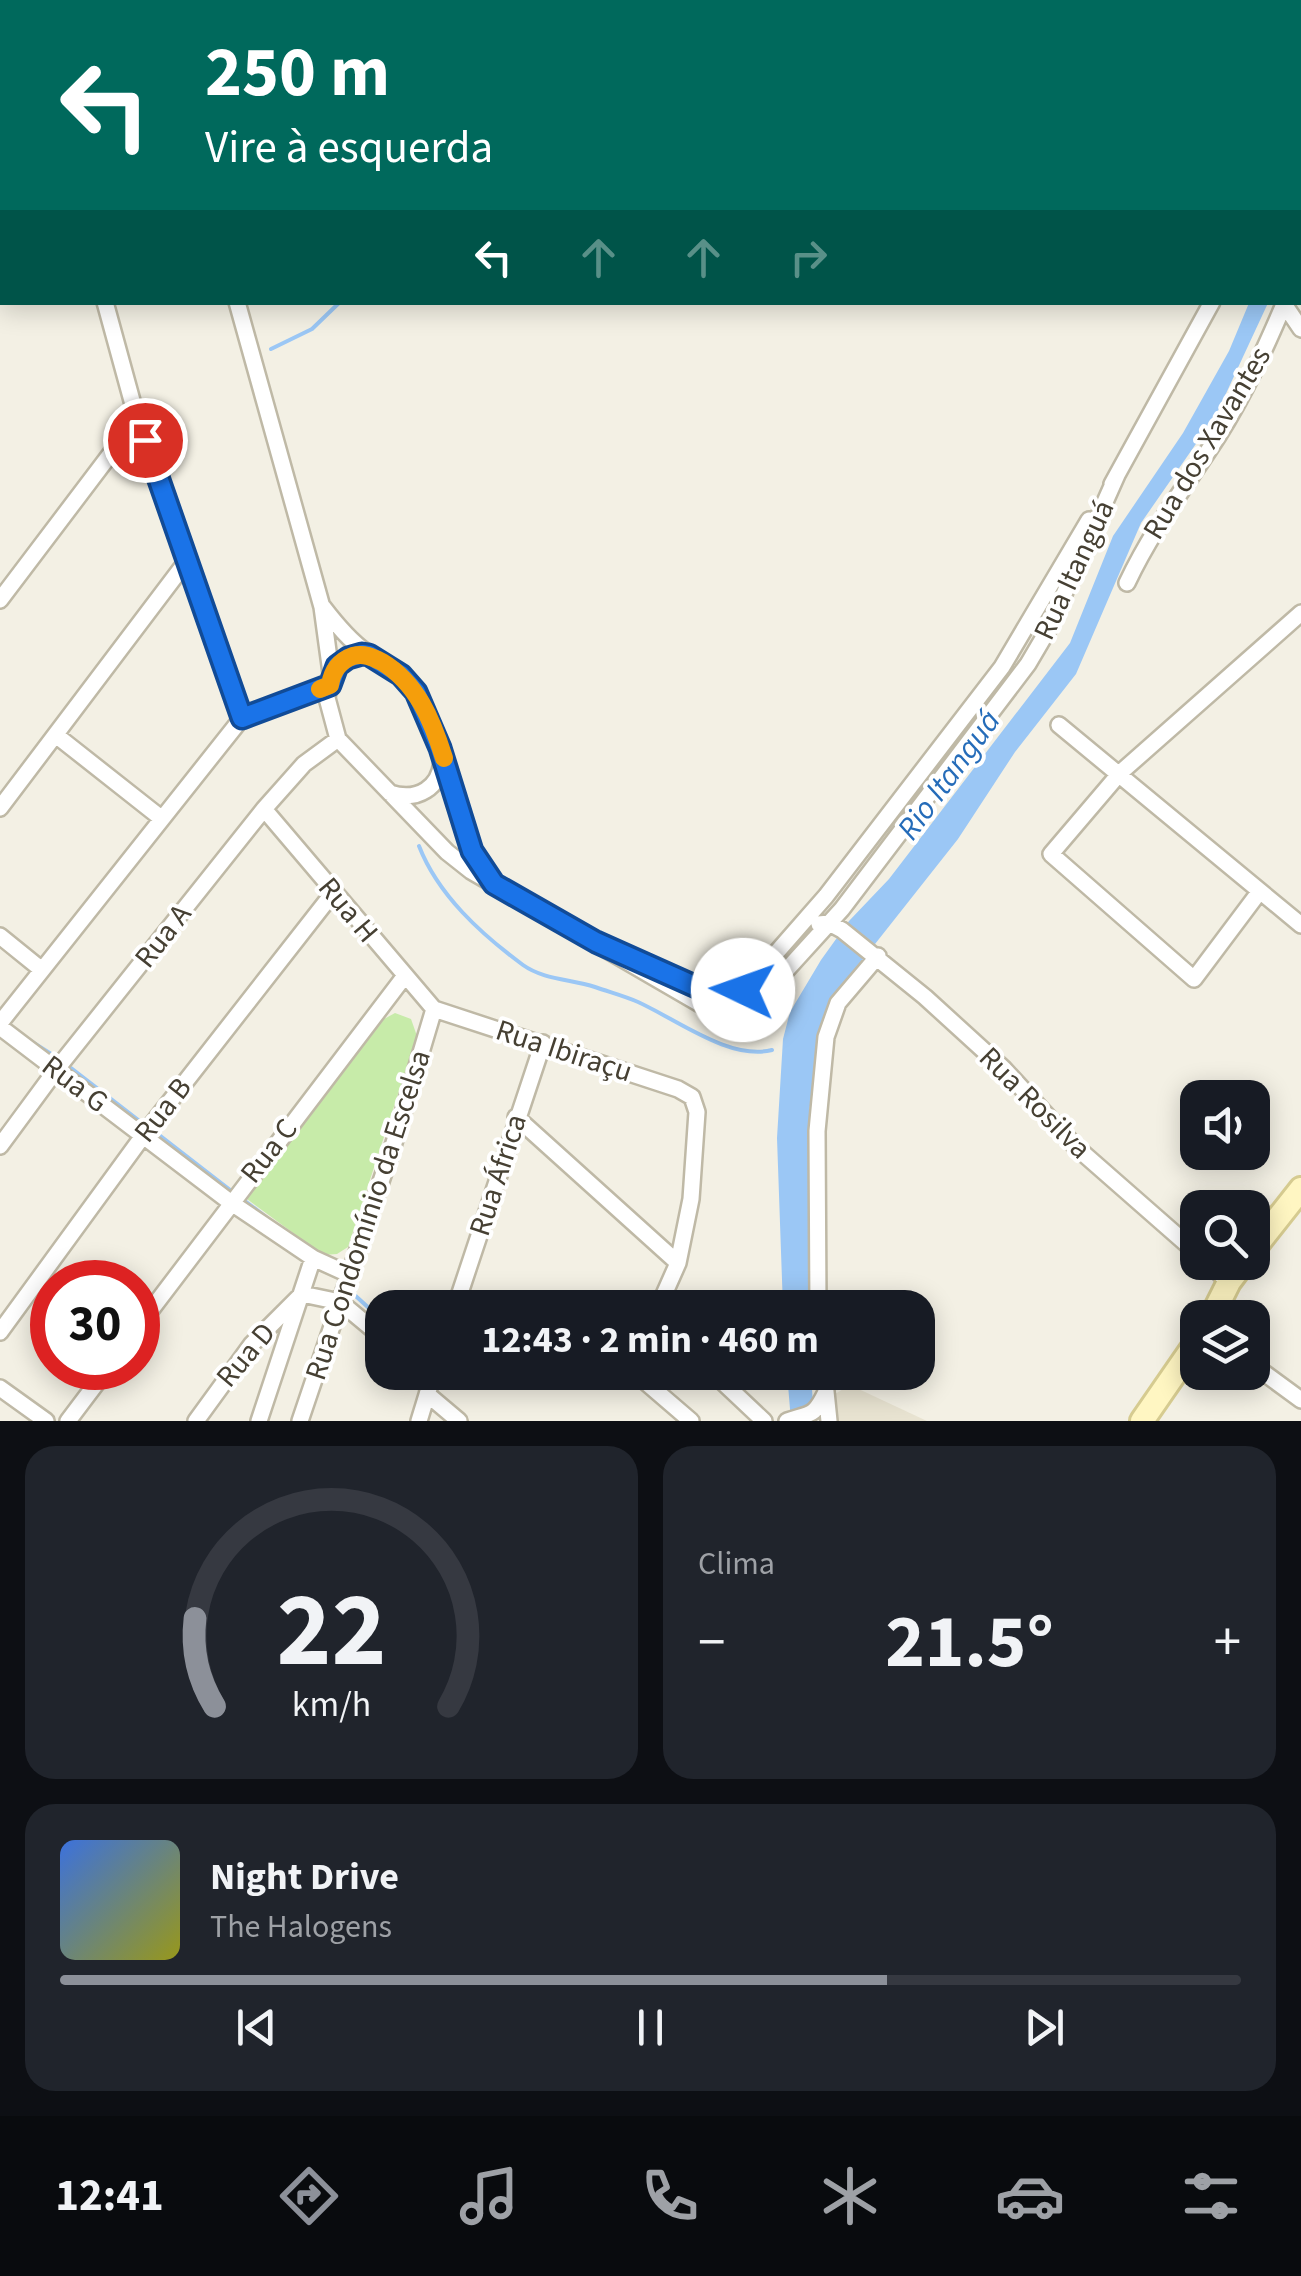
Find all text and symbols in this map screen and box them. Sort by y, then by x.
text: 250 m [205,23,390,123]
icon: left [40,40,170,170]
text: Vire à esquerda [205,116,493,180]
icon: left [466,230,521,285]
icon: ahead [571,230,626,285]
icon: ahead [676,230,731,285]
icon: right [781,230,836,285]
street label: Rua dos Xavantes [1132,338,1282,548]
pin [103,398,188,483]
icon: arrive [118,413,173,468]
street label: Rua Itanguá [1023,493,1125,647]
water label: Rio Itanguá [886,700,1012,850]
street label: Rua H [308,868,388,952]
street label: Rua A [124,894,202,977]
position arrow [691,938,795,1042]
street label: Rua Ibiraçu [490,1009,638,1093]
street label: Rua Rosilva [969,1037,1101,1169]
street label: Rua Condomínio da Escelsa [294,1044,442,1386]
street label: Rua G [33,1045,117,1123]
street label: Rua B [124,1068,202,1152]
map controls [1180,1080,1270,1390]
button: sound [1180,1080,1270,1170]
street label: Rua África [458,1109,538,1241]
street label: Rua C [230,1110,308,1192]
button: search [1180,1190,1270,1280]
speed limit sign: 30 [30,1260,160,1390]
button: layers [1180,1300,1270,1390]
street label: Rua D [206,1313,286,1397]
text: 12:43 · 2 min · 460 m [481,1313,819,1367]
text: Clima [698,1541,775,1587]
text: 22 [277,1558,386,1706]
text: 21.5° [885,1589,1054,1696]
text: − [698,1604,725,1682]
text: + [1214,1604,1241,1682]
text: km/h [292,1679,371,1730]
text: Night Drive [210,1850,399,1904]
text: The Halogens [210,1904,392,1950]
icon: previous [229,2000,284,2055]
icon: pause [623,2000,678,2055]
icon: next [1017,2000,1072,2055]
icon: directions [274,2161,344,2231]
icon: music [454,2161,524,2231]
icon: phone [635,2161,705,2231]
icon: climate [815,2161,885,2231]
icon: car [995,2161,1065,2231]
icon: filters [1176,2161,1246,2231]
text: 12:41 [55,2164,164,2228]

